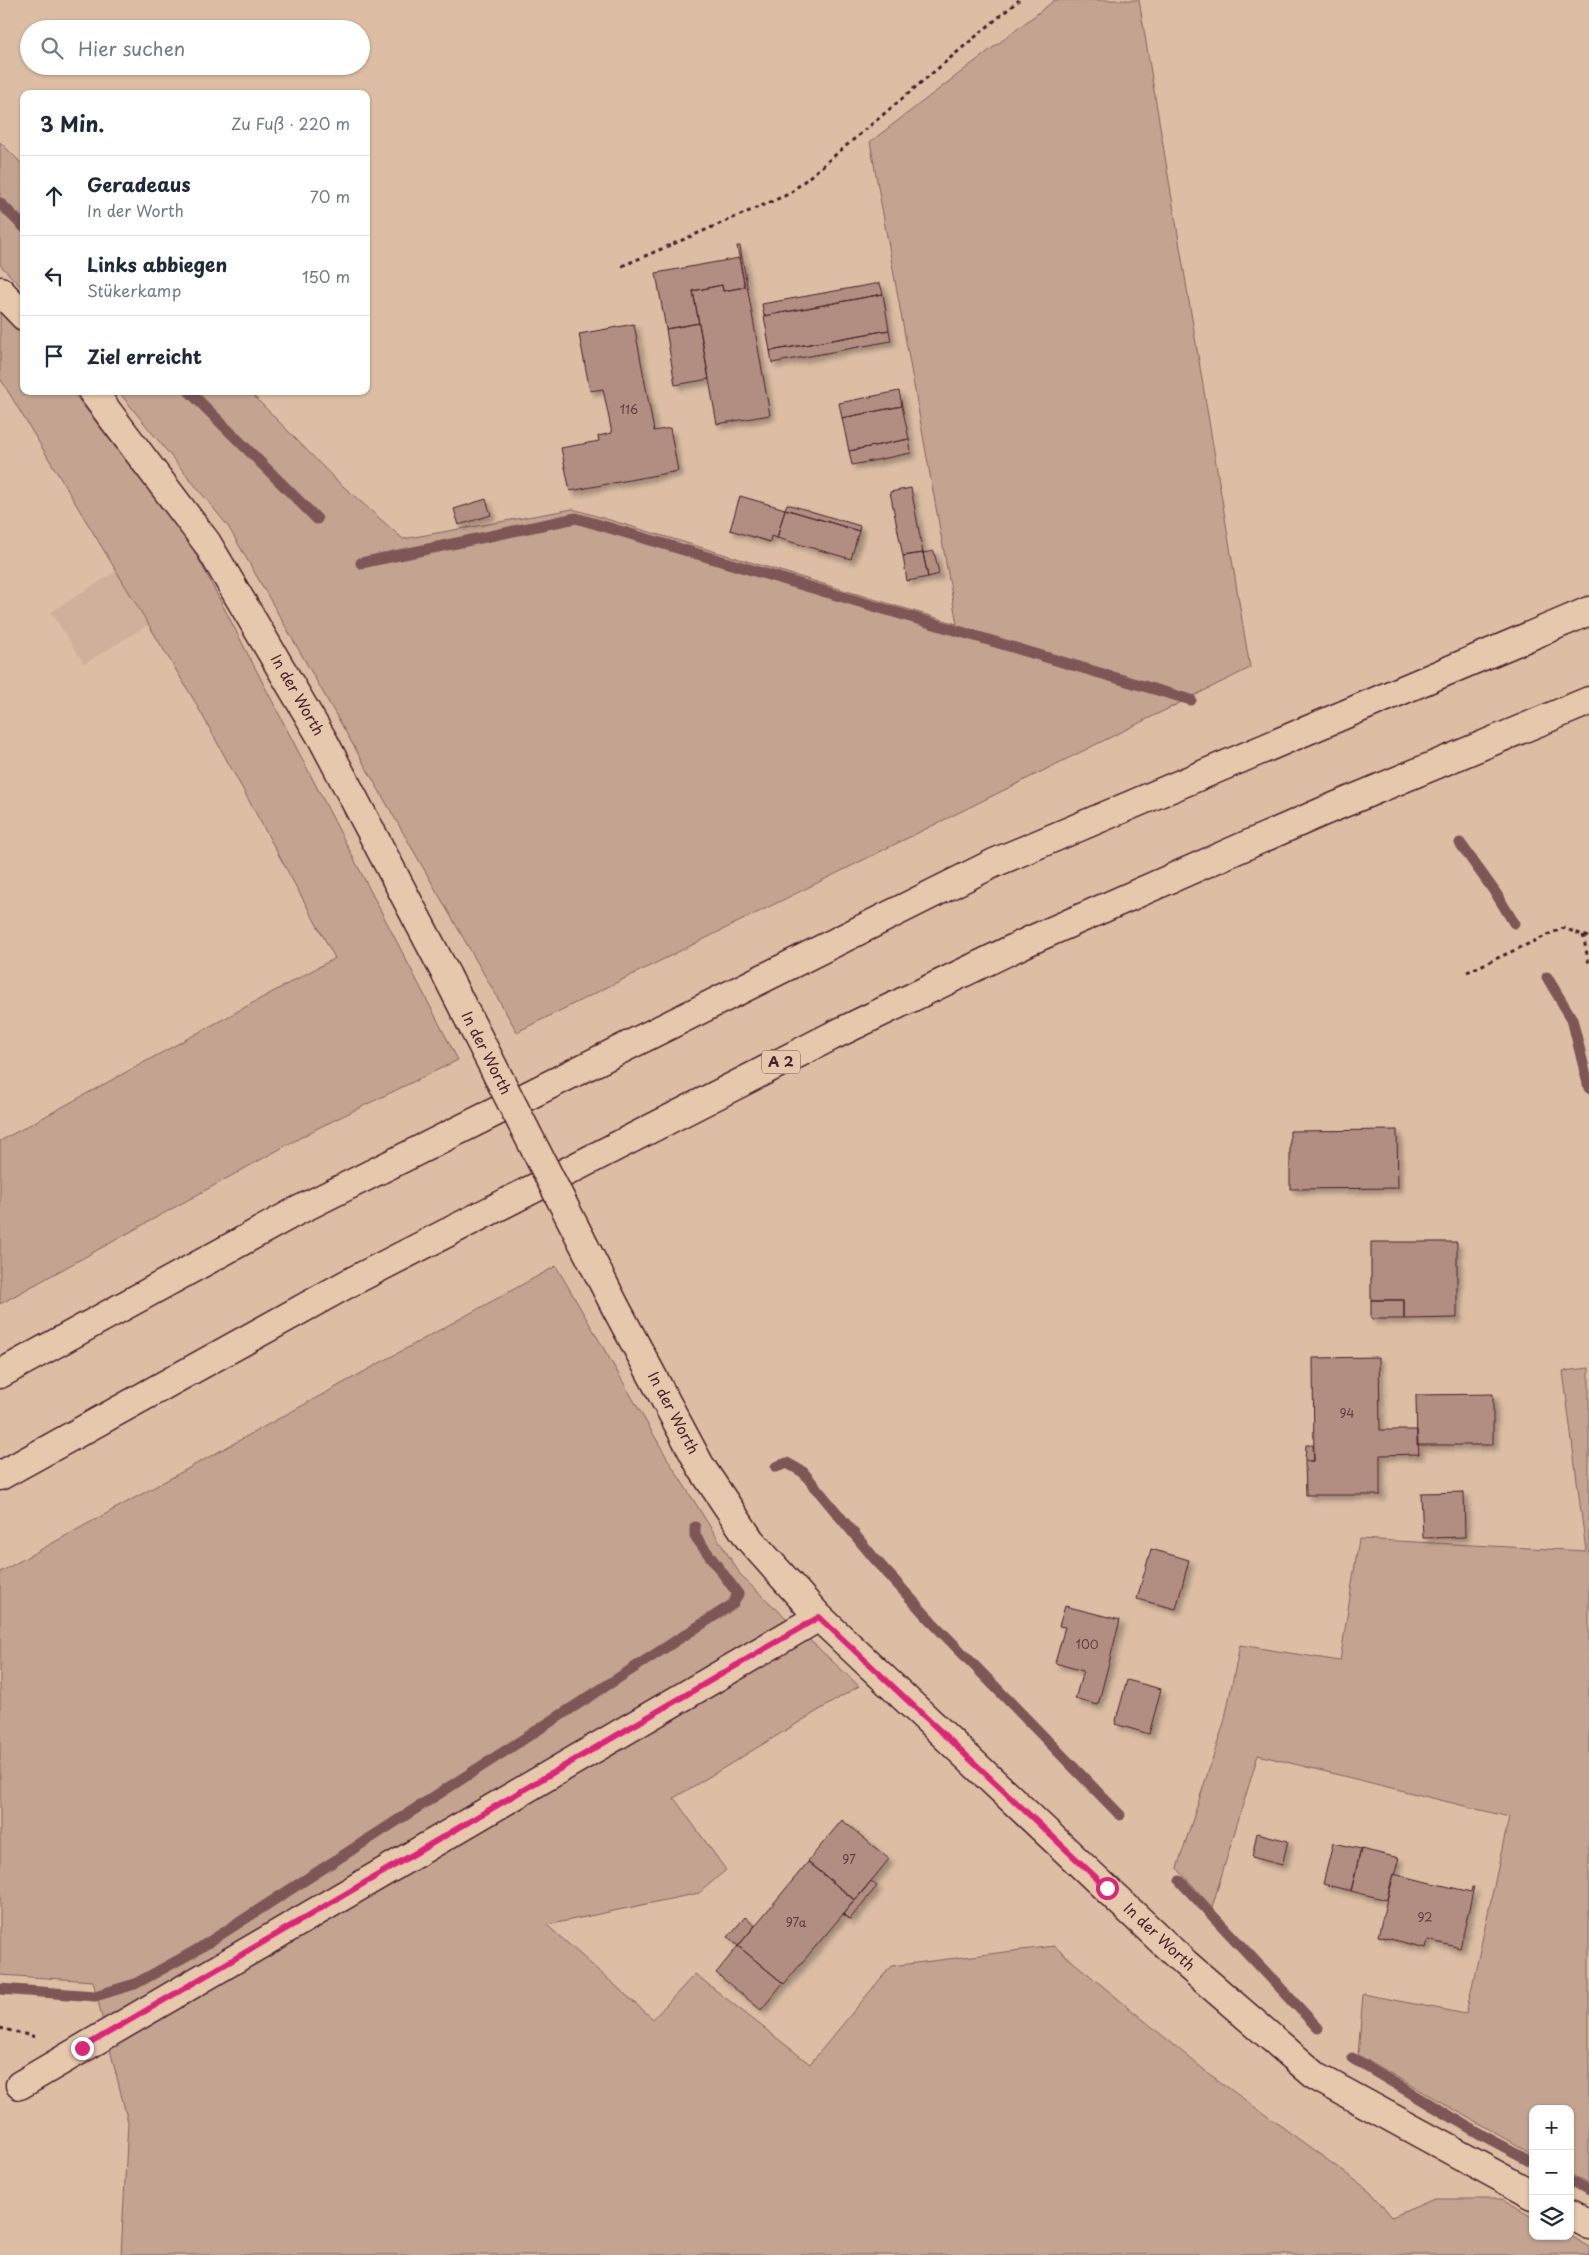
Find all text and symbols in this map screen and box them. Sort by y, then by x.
search box [20,20,370,75]
icon: search [38,34,66,62]
text: Hier suchen [78,34,185,62]
text: 3 Min. [40,107,104,139]
text: Zu Fuß · 220 m [231,111,350,135]
text: Geradeaus [87,170,191,198]
icon: ahead [40,182,68,210]
text: 70 m [310,184,350,208]
text: In der Worth [87,198,184,222]
text: Links abbiegen [87,250,227,278]
icon: left [40,262,68,290]
text: 150 m [302,264,350,288]
text: Stükerkamp [87,278,181,302]
icon: arrive [40,342,68,370]
text: Ziel erreicht [87,342,202,370]
house number: 116 [620,400,638,418]
street label: In der Worth [266,649,331,739]
street label: In der Worth [456,1007,518,1098]
road number: A 2 [762,1050,800,1074]
street label: In der Worth [643,1367,706,1458]
house number: 94 [1340,1404,1355,1422]
house number: 100 [1076,1635,1099,1653]
house number: 97 [842,1850,856,1868]
route start [1096,1877,1119,1900]
street label: In der Worth [1119,1897,1201,1975]
house number: 92 [1417,1908,1433,1926]
house number: 97a [786,1913,807,1931]
route end [71,2037,94,2060]
map controls [1529,2105,1574,2240]
button: + [1529,2105,1574,2150]
button: − [1529,2150,1574,2195]
button: layers [1529,2195,1574,2240]

